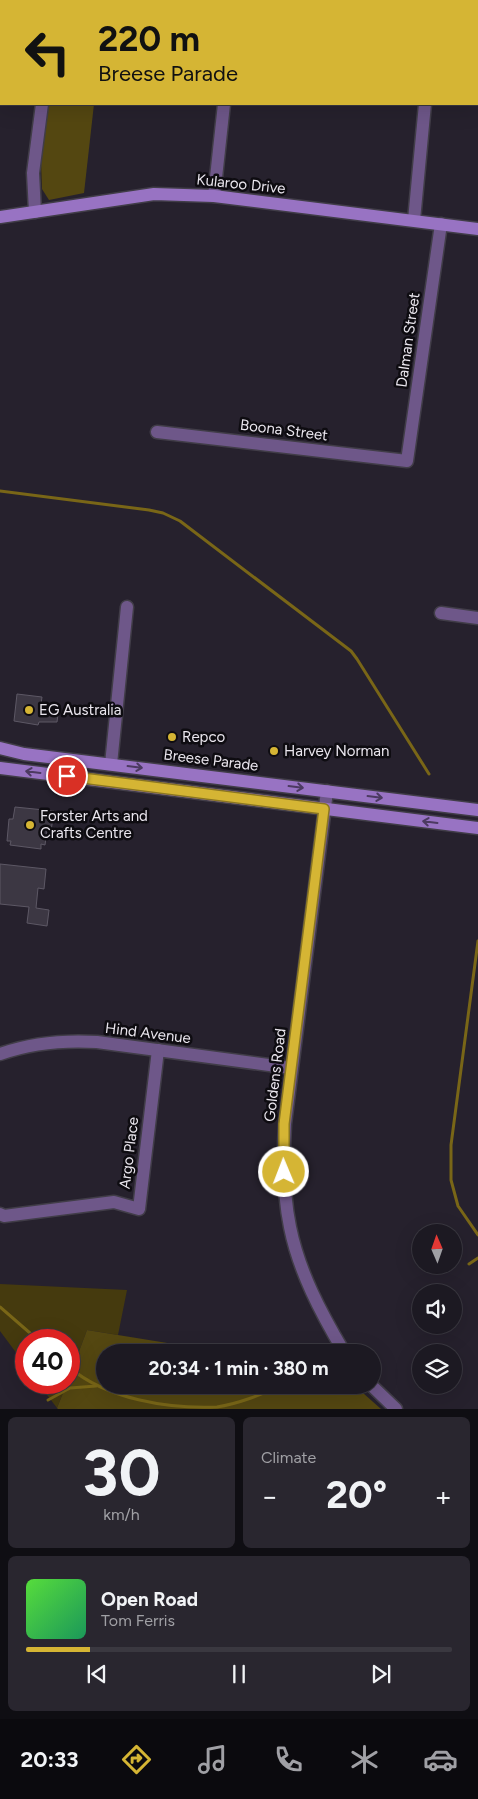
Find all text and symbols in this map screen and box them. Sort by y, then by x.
text: 220 m [98,18,200,60]
icon: left [15,20,80,85]
text: Breese Parade [98,60,238,87]
street label: Kularoo Drive [196,170,286,198]
street label: Dalman Street [392,291,424,389]
street label: Boona Street [239,416,329,444]
place label: EG Australia [39,701,121,719]
marker: EG Australia [23,704,35,716]
place label: Repco [182,728,226,746]
marker: Repco [166,731,178,743]
place label: Harvey Norman [284,742,389,760]
street label: Breese Parade [163,745,259,775]
marker: Harvey Norman [268,745,280,757]
pin [46,755,88,797]
icon: arrive [53,762,81,790]
one-way arrow [126,762,142,772]
one-way arrow [25,767,41,777]
one-way arrow [288,782,304,792]
one-way arrow [367,792,383,802]
place label: Forster Arts and Crafts Centre [40,807,148,842]
one-way arrow [422,817,438,827]
marker: Forster Arts and Crafts Centre [24,819,36,831]
street label: Hind Avenue [104,1019,192,1047]
street label: Goldens Road [260,1027,290,1123]
street label: Argo Place [116,1116,142,1190]
position arrow [257,1145,309,1197]
north arrow [412,1224,462,1274]
map controls [412,1224,462,1394]
button: sound [412,1284,462,1334]
speed limit sign: 40 [15,1329,80,1394]
button: layers [412,1344,462,1394]
text: 20:34 · 1 min · 380 m [148,1357,329,1380]
text: 30 [82,1433,161,1511]
text: Climate [261,1448,316,1467]
text: 20° [326,1472,387,1518]
text: − [261,1479,278,1513]
text: + [435,1479,452,1513]
text: km/h [103,1505,140,1524]
text: Open Road [101,1588,198,1611]
text: Tom Ferris [101,1611,175,1630]
icon: previous [83,1660,111,1688]
icon: pause [225,1660,253,1688]
icon: next [367,1660,395,1688]
icon: directions [119,1742,154,1777]
icon: music [195,1742,230,1777]
icon: phone [271,1742,306,1777]
icon: climate [347,1742,382,1777]
icon: car [423,1742,458,1777]
text: 20:33 [20,1746,79,1773]

